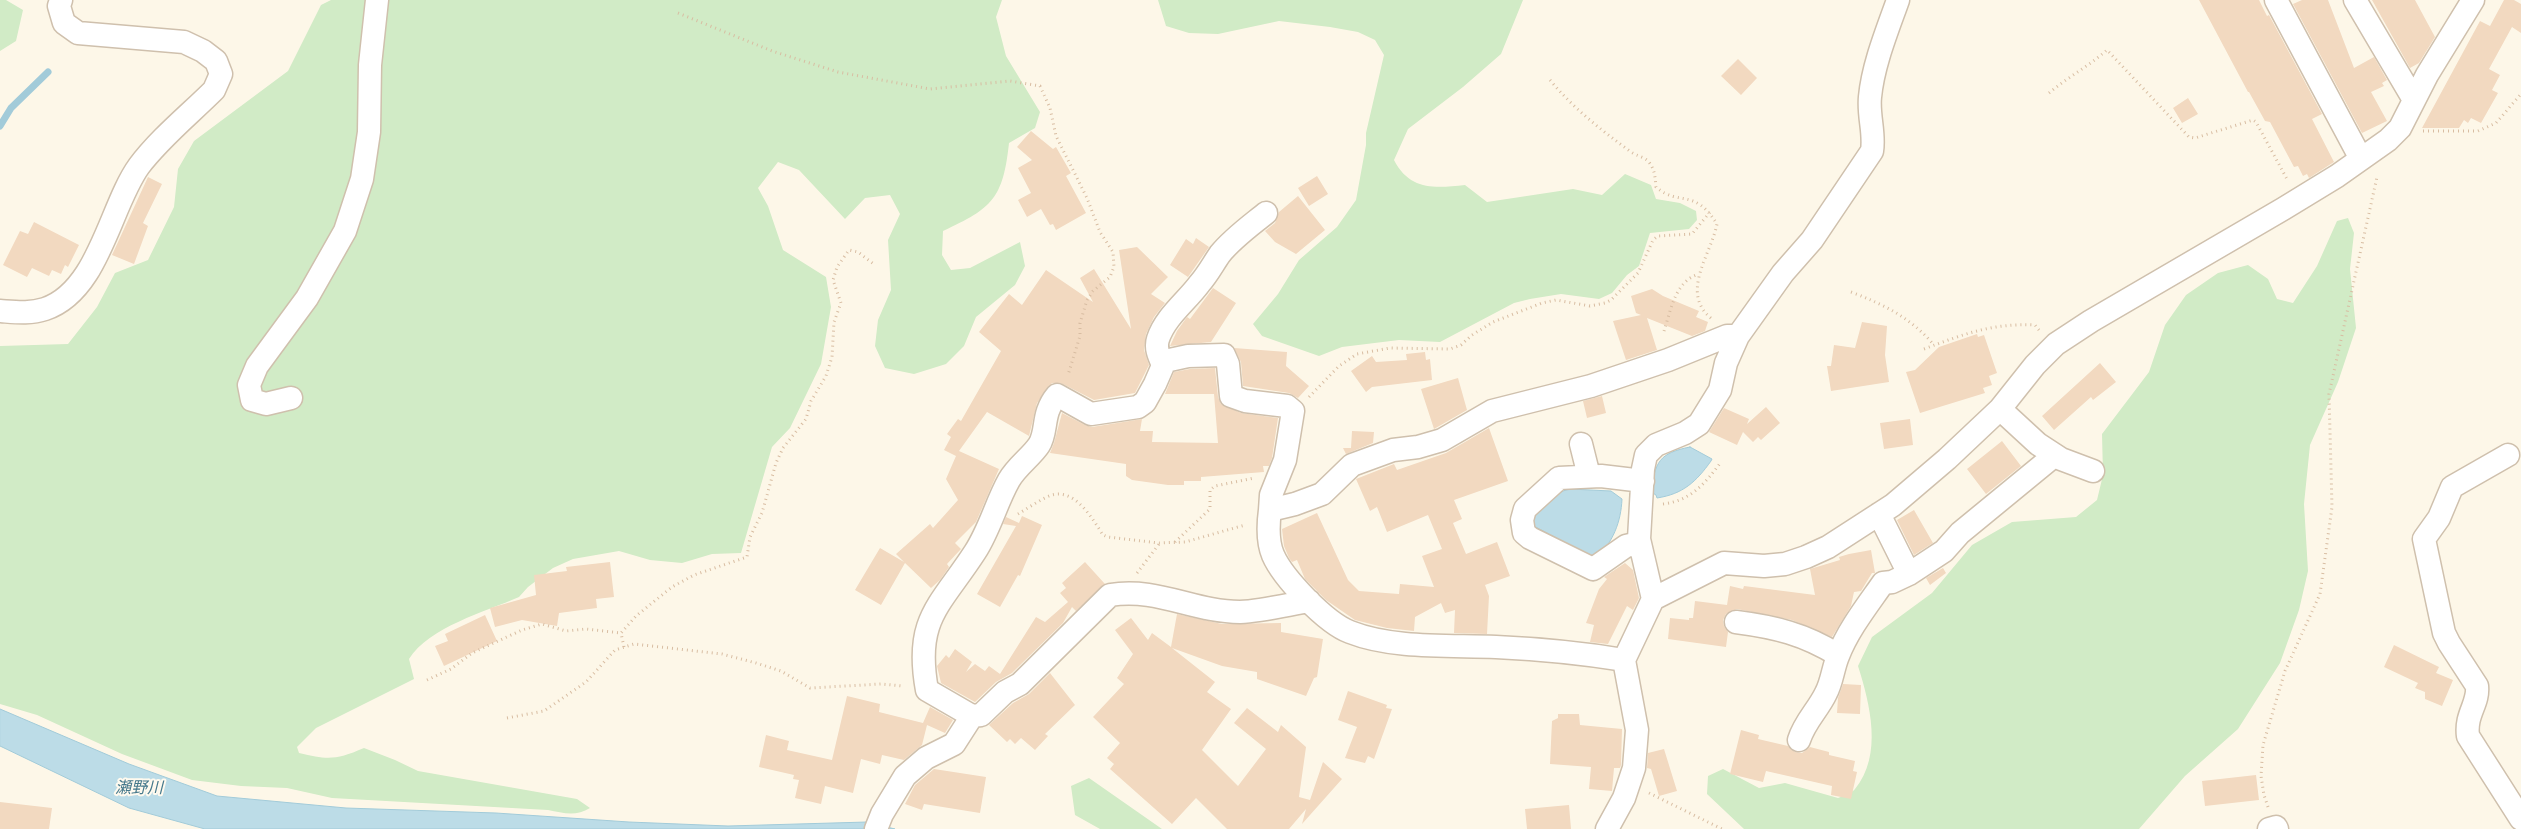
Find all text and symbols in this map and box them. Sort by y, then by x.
water label: 瀬野川 [115,779,163,799]

